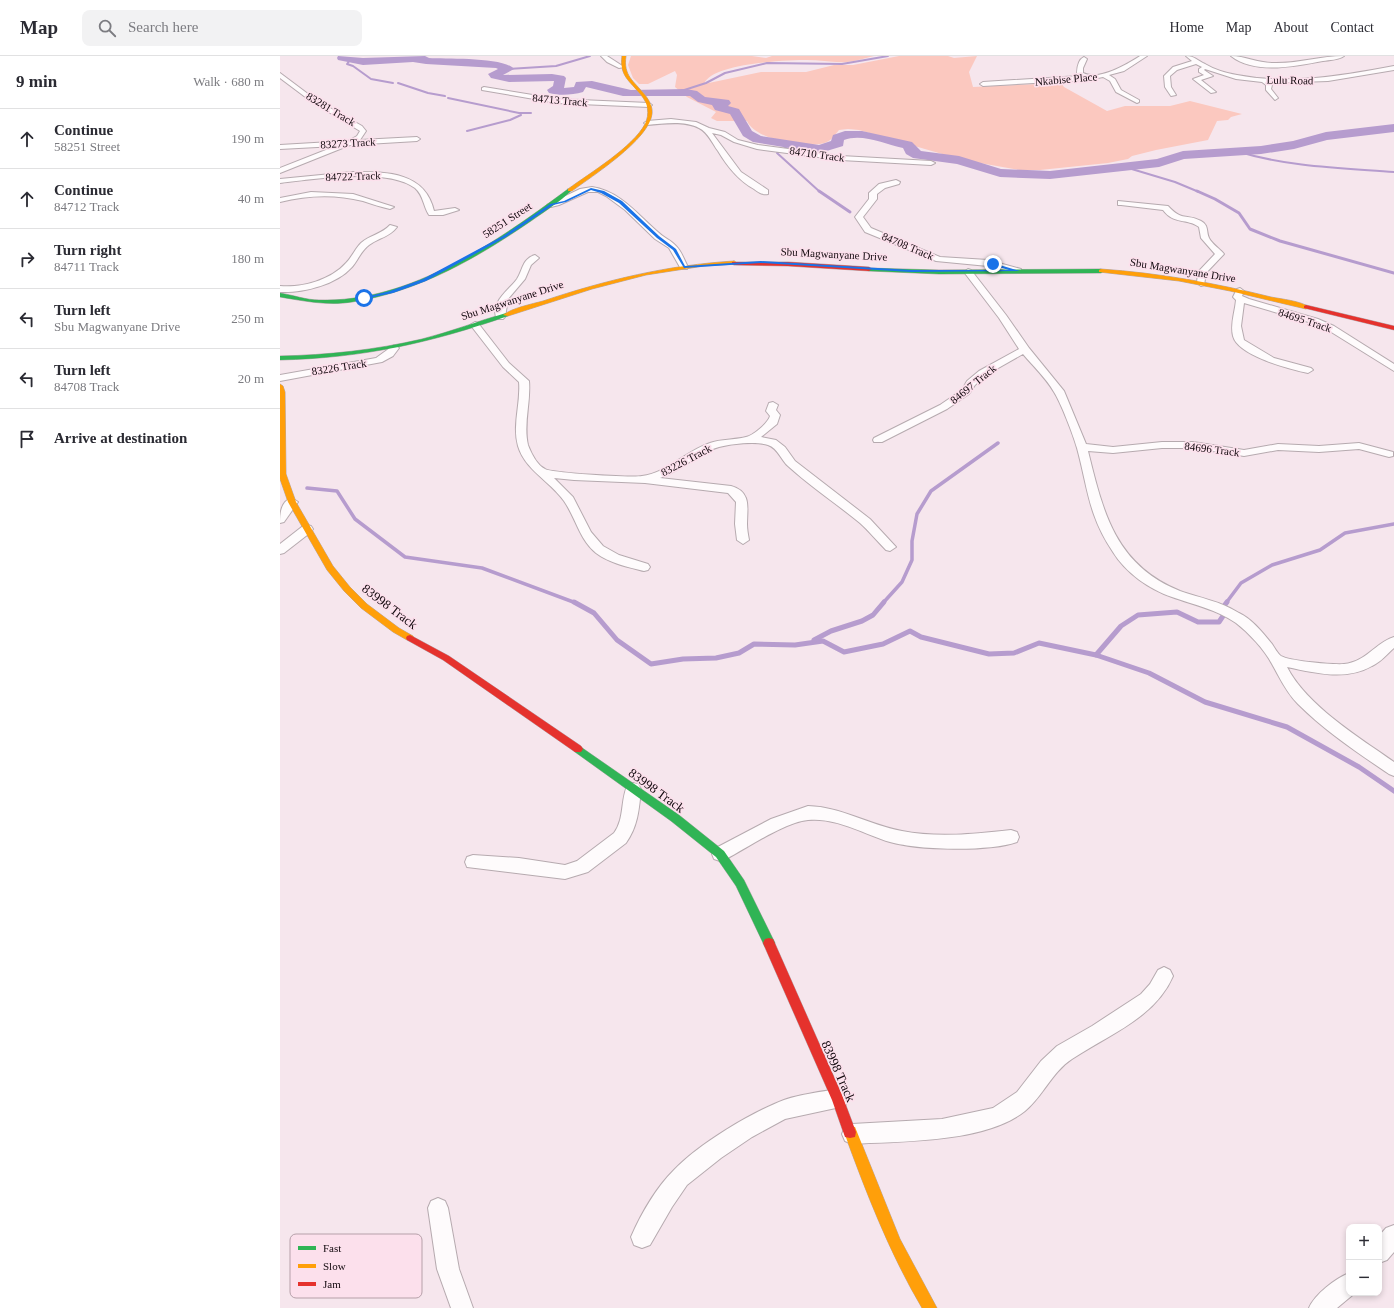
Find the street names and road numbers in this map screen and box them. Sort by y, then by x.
street label: Nkabise Place [1034,70,1098,88]
street label: Lulu Road [1267,74,1314,86]
street label: 83281 Track [304,90,358,129]
street label: 84713 Track [532,92,589,108]
street label: 83273 Track [320,136,376,150]
street label: 84710 Track [789,144,846,164]
street label: 84722 Track [325,169,381,183]
street label: 58251 Street [480,200,534,240]
street label: 84708 Track [880,230,936,263]
street label: Sbu Magwanyane Drive [780,245,888,263]
street label: Sbu Magwanyane Drive [1129,256,1237,284]
street label: Sbu Magwanyane Drive [459,278,565,322]
street label: 84695 Track [1277,306,1334,334]
street label: 83226 Track [311,357,368,377]
street label: 84697 Track [948,362,999,406]
street label: 84696 Track [1184,440,1241,458]
street label: 83226 Track [659,441,714,478]
street label: 83998 Track [359,581,421,632]
street label: 83998 Track [626,765,688,816]
street label: 83998 Track [818,1038,859,1105]

